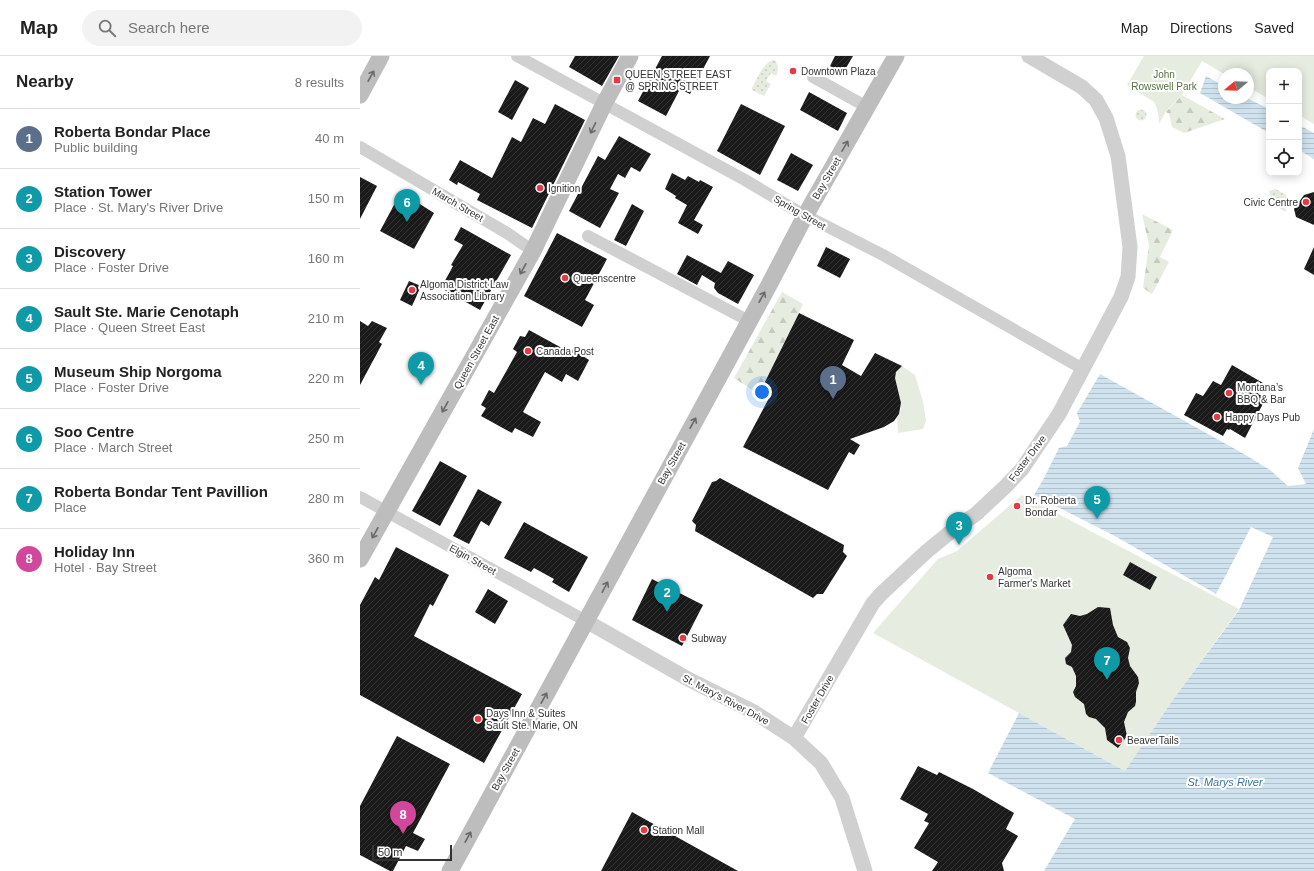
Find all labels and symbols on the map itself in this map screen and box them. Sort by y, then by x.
marker: Downtown Plaza [788,66,798,76]
place label: Downtown Plaza [801,66,876,77]
north arrow [1218,68,1254,104]
place label: QUEEN STREET EAST @ SPRING STREET [625,69,732,92]
park label: John Rowswell Park [1131,69,1198,92]
one-way arrow [368,70,376,82]
marker: QUEEN STREET EAST @ SPRING STREET [612,75,622,85]
one-way arrow [589,121,596,133]
one-way arrow [841,140,849,152]
street label: Bay Street [810,155,843,201]
marker: Ignition [535,183,545,193]
place label: Ignition [548,183,580,194]
street label: March Street [430,185,485,224]
pin: 6 [394,189,420,222]
street label: Spring Street [772,193,828,232]
place label: Civic Centre [1244,197,1298,208]
marker: Civic Centre [1301,197,1311,207]
one-way arrow [518,263,526,275]
marker: Queenscentre [560,273,570,283]
place label: Queenscentre [573,273,636,284]
place label: Algoma District Law Association Library [420,279,509,302]
marker: Algoma District Law Association Library [407,285,417,295]
one-way arrow [759,291,767,303]
street label: Queen Street East [452,313,501,391]
marker: Canada Post [523,346,533,356]
place label: Canada Post [536,346,594,357]
pin: 4 [408,352,434,385]
pin: 1 [820,366,846,399]
your location [752,382,772,402]
place label: Montana’s BBQ & Bar [1237,382,1287,405]
marker: Montana’s BBQ & Bar [1224,388,1234,398]
one-way arrow [441,401,449,413]
marker: Happy Days Pub [1212,412,1222,422]
place label: Happy Days Pub [1225,412,1300,423]
one-way arrow [690,417,697,429]
street label: Foster Drive [1007,433,1048,483]
street label: Bay Street [655,440,688,486]
pin: 5 [1084,486,1110,519]
place label: Dr. Roberta Bondar [1025,495,1077,518]
marker: Dr. Roberta Bondar [1012,501,1022,511]
pin: 3 [946,512,972,545]
one-way arrow [370,526,378,538]
street label: Elgin Street [447,542,498,577]
place label: Algoma Farmer's Market [998,566,1071,589]
marker: Algoma Farmer's Market [985,572,995,582]
pin: 2 [654,579,680,612]
one-way arrow [601,581,609,593]
marker: Subway [678,633,688,643]
place label: Subway [691,633,727,644]
pin: 7 [1094,647,1120,680]
street label: St. Mary's River Drive [681,672,771,727]
street label: Foster Drive [799,673,836,726]
one-way arrow [541,692,548,704]
place label: Days Inn & Suites Sault Ste. Marie, ON [486,708,578,731]
marker: Days Inn & Suites Sault Ste. Marie, ON [473,714,483,724]
marker: BeaverTails [1114,735,1124,745]
place label: BeaverTails [1127,735,1179,746]
street label: Bay Street [489,746,522,792]
water label: St. Marys River [1187,776,1264,788]
pin: 8 [390,801,416,834]
marker: Station Mall [639,825,649,835]
place label: Station Mall [652,825,704,836]
one-way arrow [465,831,473,843]
scale bar [372,843,452,862]

